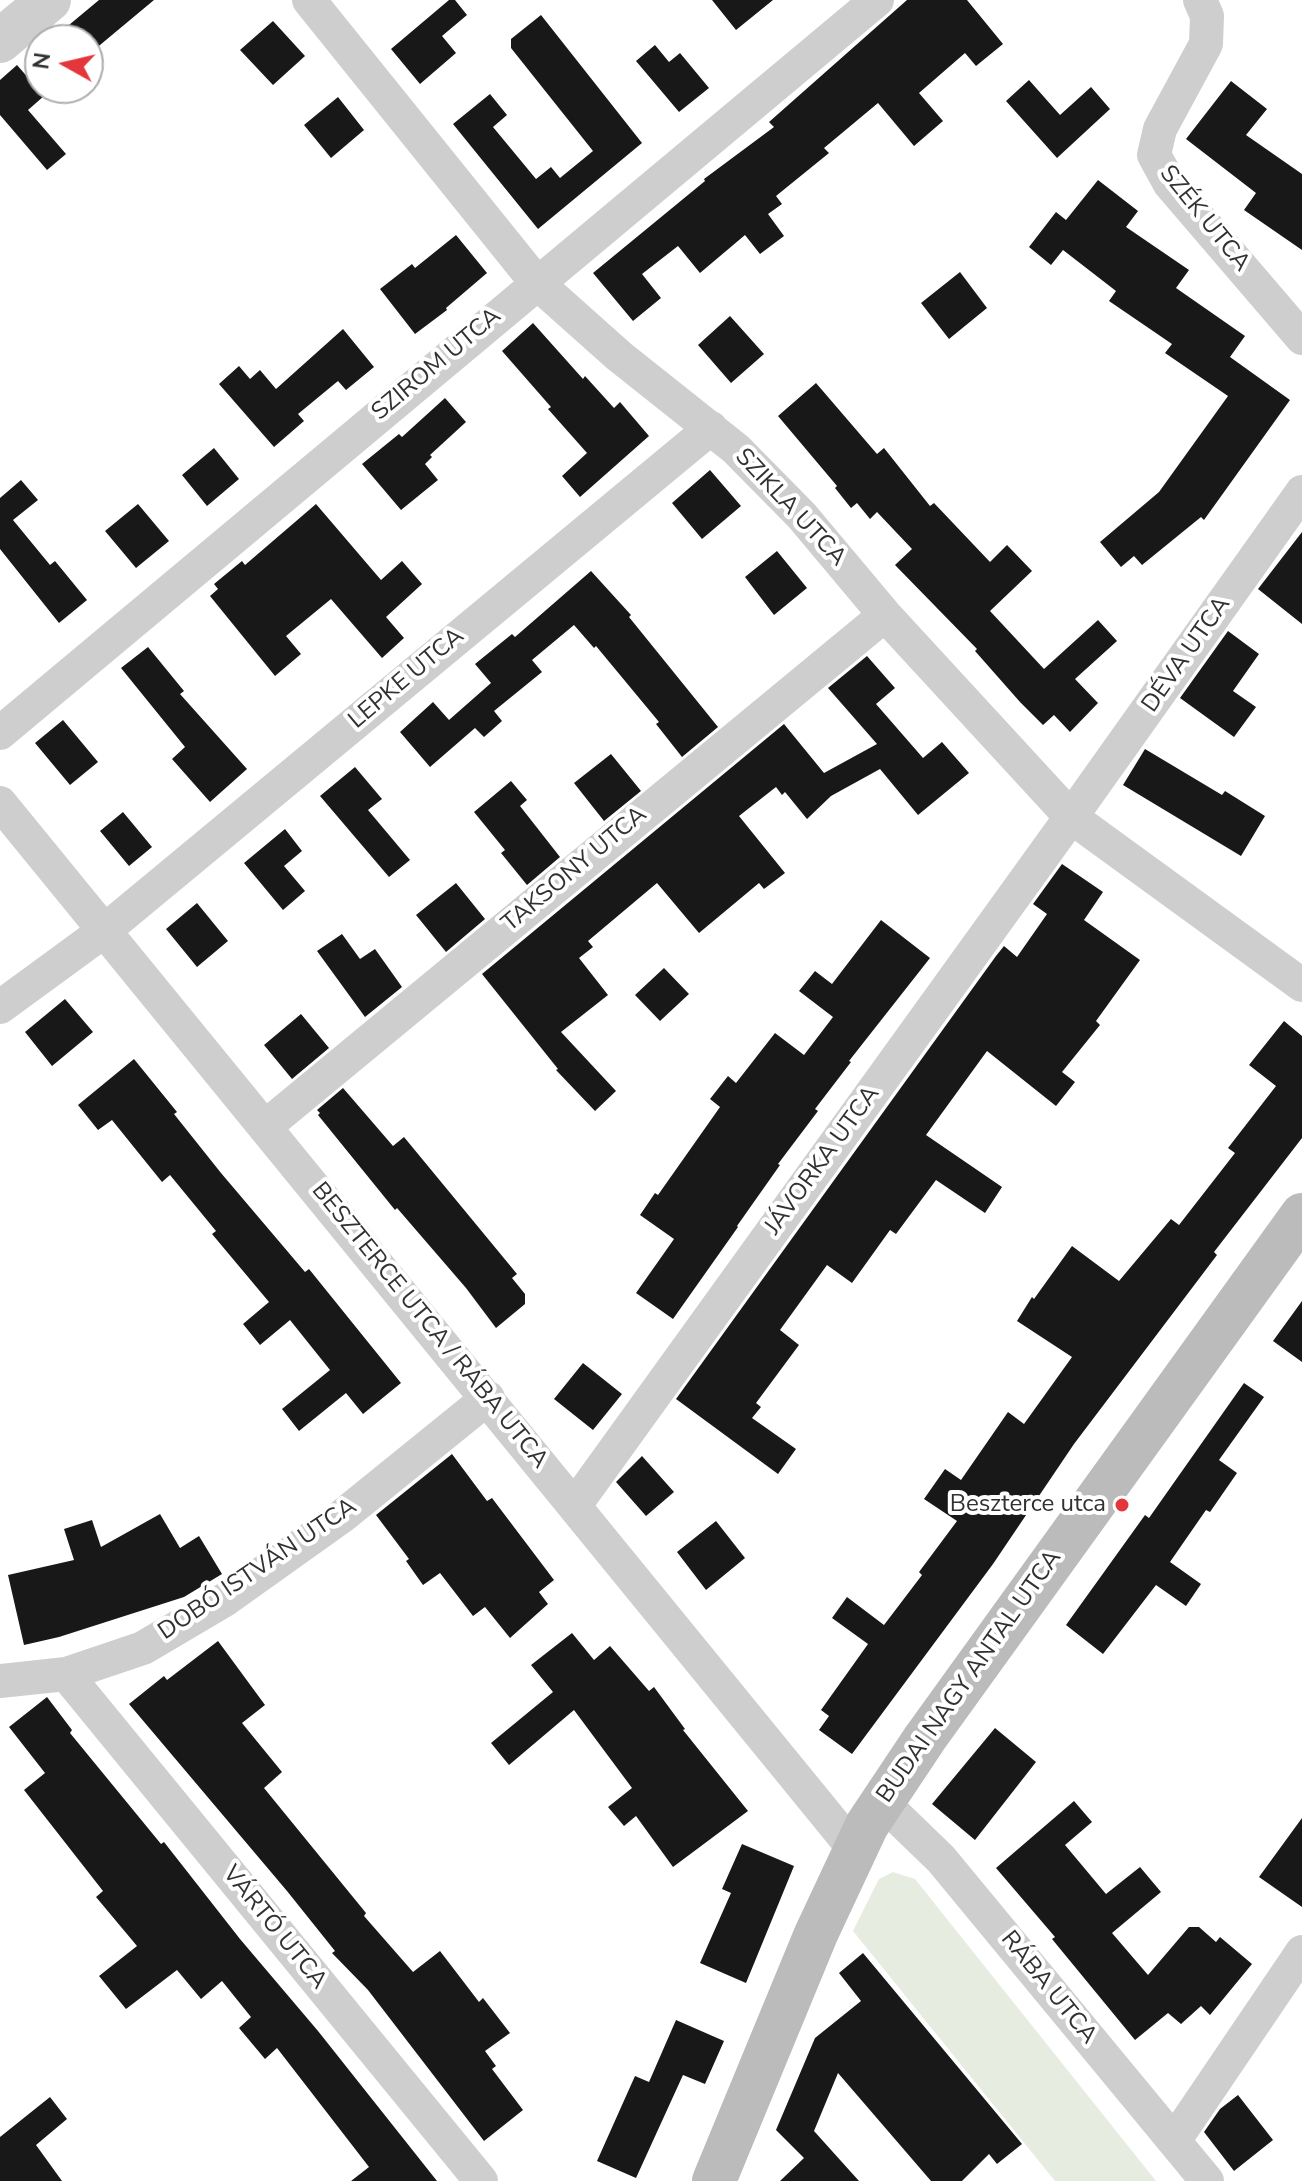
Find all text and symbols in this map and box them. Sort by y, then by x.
north arrow [24,24,104,104]
text: N [26,51,58,71]
street label: SZÉK UTCA [1153,160,1255,278]
street label: SZIROM UTCA [366,303,508,427]
street label: SZIKLA UTCA [728,443,852,573]
street label: DÉVA UTCA [1137,592,1237,718]
street label: LEPKE UTCA [344,623,470,735]
street label: TAKSONY UTCA [497,801,653,939]
street label: JÁVORKA UTCA [759,1081,887,1241]
street label: BESZTERCE UTCA / RÁBA UTCA [305,1177,553,1475]
place label: Beszterce utca [950,1491,1106,1519]
street label: DOBÓ ISTVÁN UTCA [153,1493,363,1647]
marker: Beszterce utca [1113,1496,1131,1514]
street label: BUDAI NAGY ANTAL UTCA [872,1545,1068,1809]
street label: VÁRTÓ UTCA [216,1861,332,1995]
street label: RÁBA UTCA [994,1926,1102,2050]

